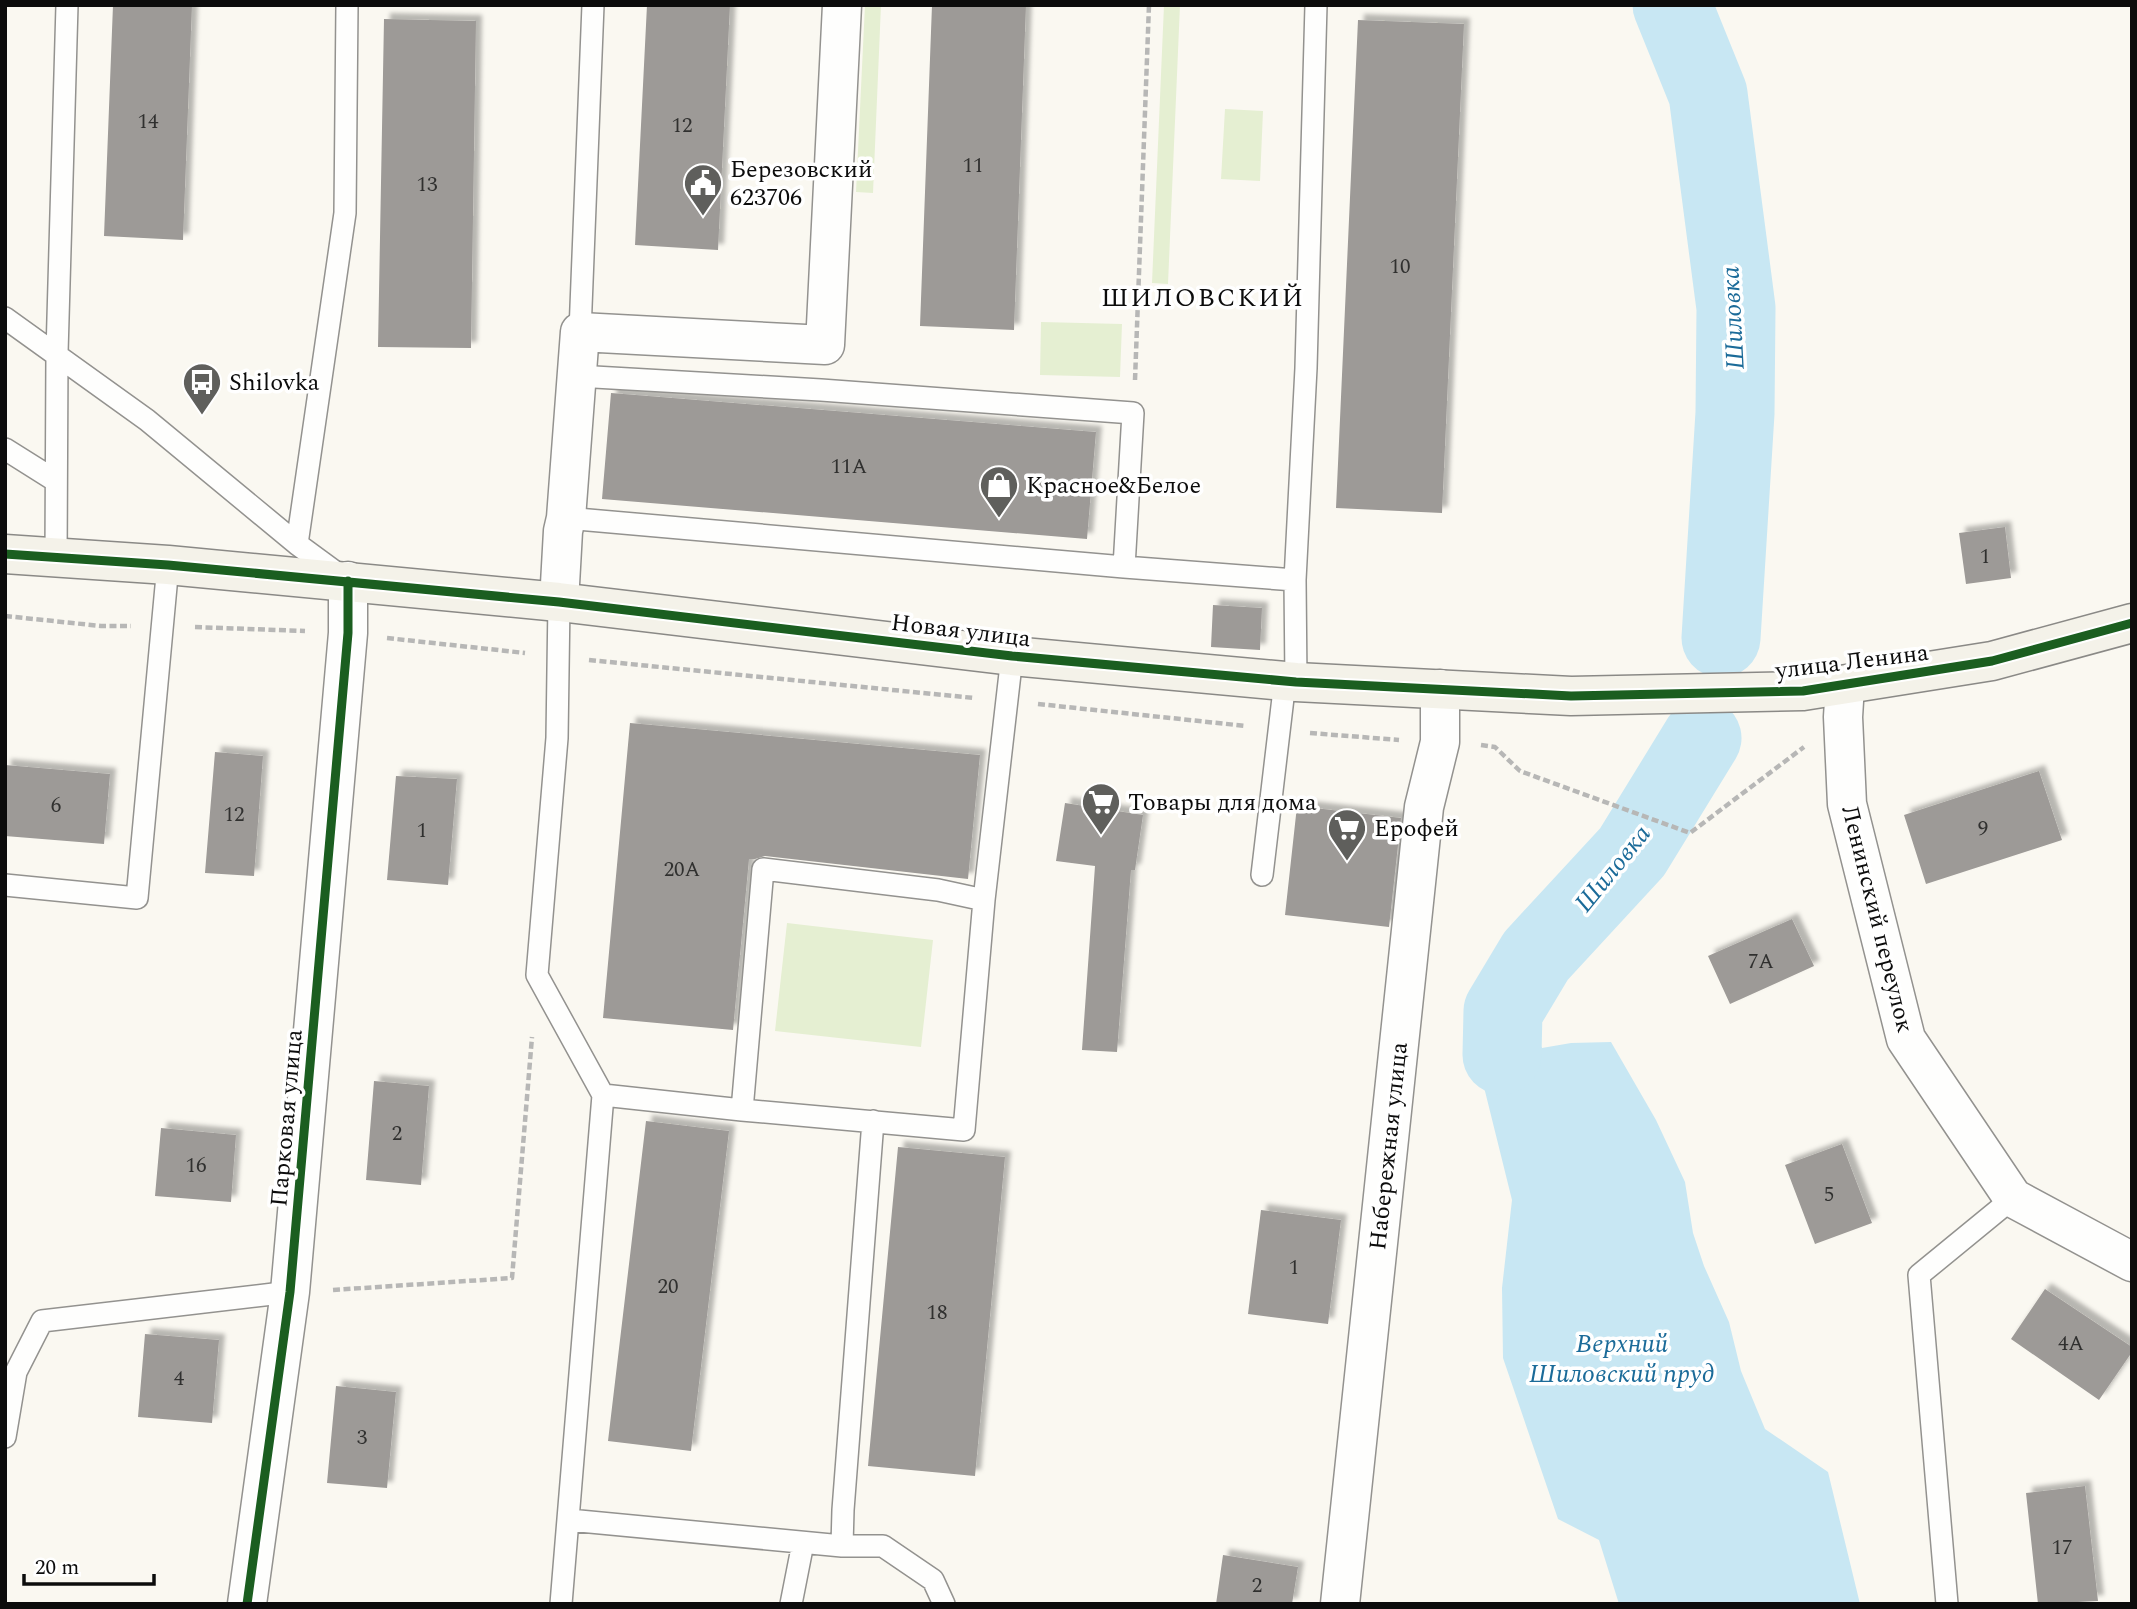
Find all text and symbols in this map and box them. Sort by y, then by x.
house number: 14 [138,106,159,138]
house number: 12 [672,110,693,142]
house number: 11 [963,150,984,182]
place label: Березовский 623706 [730,152,872,216]
public building icon: Березовский 623706 [682,162,724,217]
house number: 13 [417,169,438,201]
house number: 10 [1390,251,1411,283]
water label: Шиловка [1710,265,1756,371]
district label: ШИЛОВСКИЙ [1101,278,1305,318]
bus stop icon: Shilovka [181,361,223,416]
place label: Shilovka [229,365,320,401]
house number: 11А [831,451,868,483]
shop icon: Красное&Белое [978,464,1020,519]
place label: Красное&Белое [1026,468,1201,504]
house number: 1 [1980,541,1990,573]
street label: Новая улица [889,605,1033,657]
street label: улица Ленина [1772,635,1931,689]
supermarket icon: Товары для дома [1080,781,1122,836]
place label: Товары для дома [1128,785,1317,821]
house number: 6 [51,790,61,822]
house number: 12 [224,799,245,831]
street label: Ленинский переулок [1831,802,1923,1037]
supermarket icon: Ерофей [1326,807,1368,862]
place label: Ерофей [1374,811,1459,847]
house number: 9 [1978,813,1988,845]
house number: 1 [417,815,427,847]
water label: Шиловка [1565,816,1661,921]
house number: 20А [664,854,701,886]
house number: 7А [1748,946,1774,978]
street label: Парковая улица [261,1028,313,1208]
street label: Набережная улица [1360,1040,1418,1252]
house number: 2 [392,1118,402,1150]
house number: 16 [186,1150,207,1182]
house number: 5 [1824,1179,1834,1211]
house number: 1 [1289,1252,1299,1284]
house number: 20 [658,1271,679,1303]
house number: 18 [927,1297,948,1329]
water label: Верхний Шиловский пруд [1529,1324,1715,1394]
house number: 4А [2058,1328,2084,1360]
house number: 4 [174,1363,185,1395]
house number: 3 [357,1422,368,1454]
house number: 17 [2052,1532,2073,1564]
scale bar [24,1542,154,1586]
text: 20 m [35,1552,79,1584]
house number: 2 [1252,1570,1262,1602]

